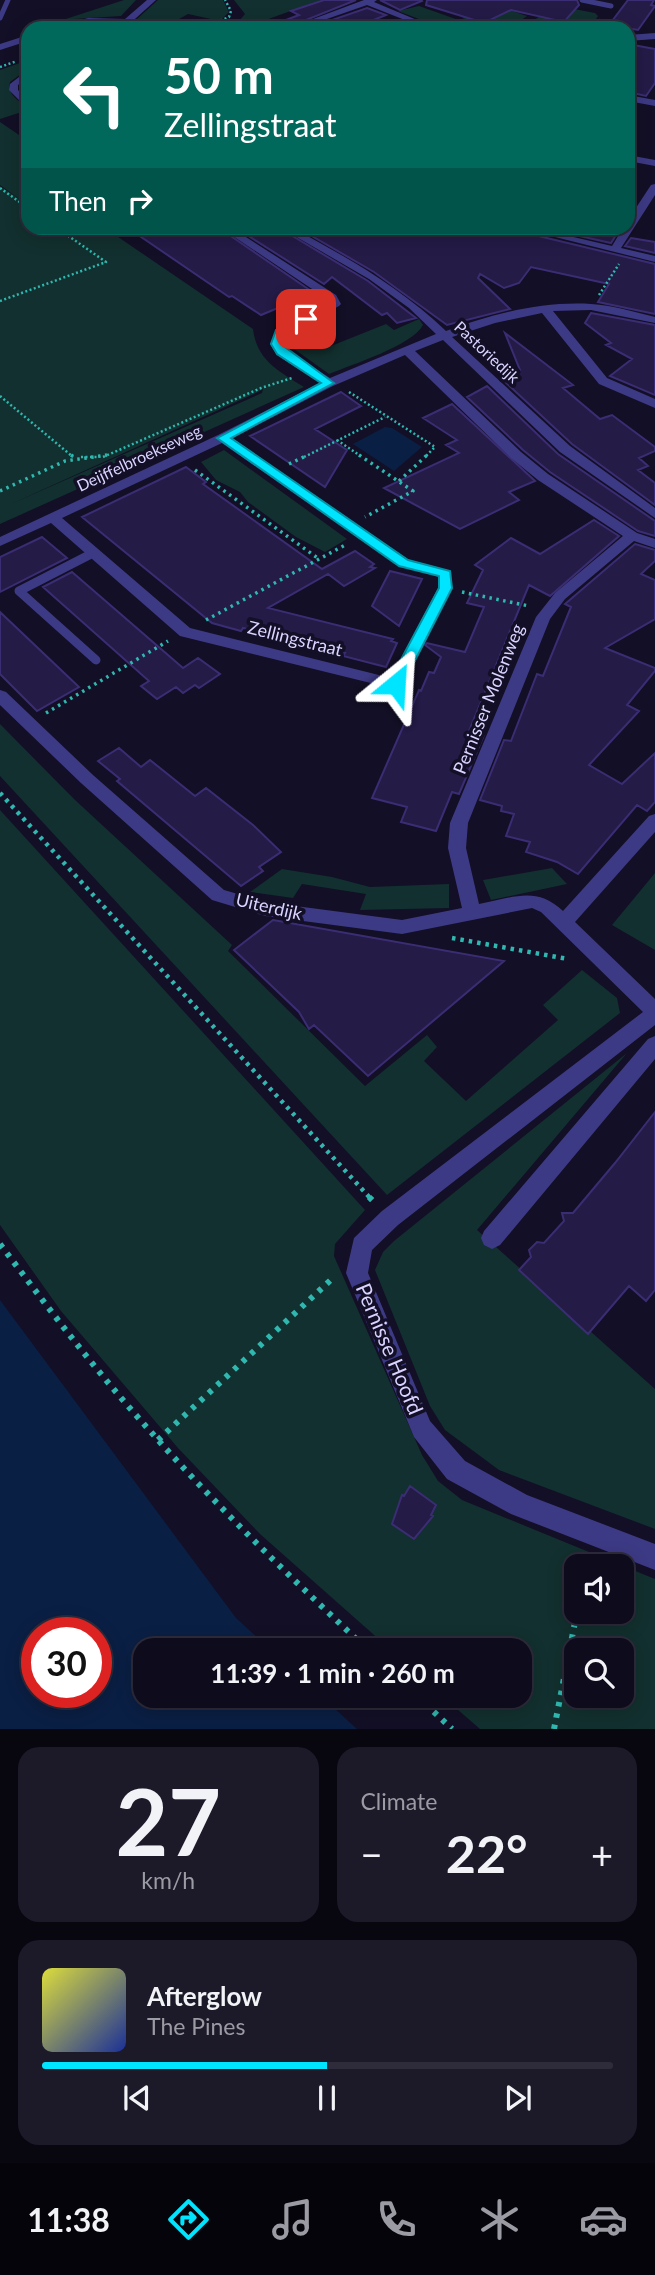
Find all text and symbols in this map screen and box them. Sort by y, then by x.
text: 50 m [164,46,274,104]
icon: left [49,49,140,140]
text: Zellingstraat [164,105,336,144]
icon: right [121,182,159,220]
text: Then [49,185,107,217]
pin [276,289,336,349]
icon: arrive [287,300,325,338]
street label: Pastoriedijk [451,317,524,387]
street label: Deijffelbroekseweg [73,420,204,495]
street label: Zellingstraat [246,616,345,661]
street label: Pernisser Molenweg [448,620,528,777]
position arrow [359,647,433,721]
street label: Uiterdijk [234,888,305,925]
street label: Pernisse Hoofd [351,1279,429,1418]
map controls [564,1554,634,1708]
button: sound [564,1554,634,1624]
speed limit sign: 30 [21,1617,112,1708]
button: search [564,1638,634,1708]
text: 11:39 · 1 min · 260 m [210,1657,455,1689]
text: 27 [115,1766,221,1875]
text: Climate [361,1787,437,1815]
text: 22° [446,1822,528,1884]
text: − [361,1831,383,1877]
text: + [591,1831,613,1877]
text: km/h [141,1866,195,1894]
text: Afterglow [147,1980,262,2012]
text: The Pines [147,2012,245,2040]
icon: previous [118,2079,156,2117]
icon: pause [308,2079,346,2117]
icon: next [499,2079,537,2117]
icon: directions [164,2195,213,2244]
icon: music [268,2195,317,2244]
icon: phone [372,2195,421,2244]
icon: climate [475,2195,524,2244]
icon: car [579,2195,628,2244]
text: 11:38 [27,2200,110,2239]

